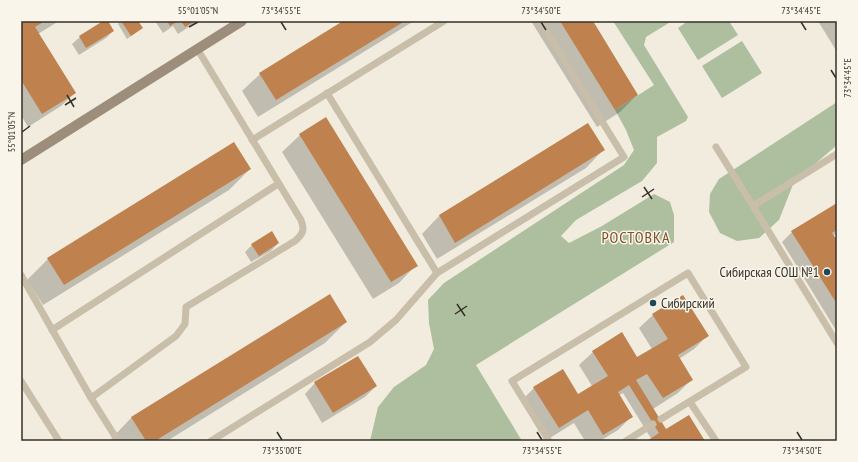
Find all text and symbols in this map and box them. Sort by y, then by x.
text: 55°01'05"N [178,4,218,17]
text: 73°34'55"E [261,4,301,17]
text: 73°34'50"E [521,4,561,17]
text: 73°34'45"E [781,4,821,17]
text: 73°34'45"E [841,58,854,98]
text: 55°01'05"N [5,112,18,152]
district label: РОСТОВКА [601,227,671,247]
place label: Сибирская СОШ №1 [719,263,819,281]
marker: Сибирская СОШ №1 [822,267,832,277]
place label: Сибирский [661,294,715,312]
marker: Сибирский [648,298,658,308]
text: 73°35'00"E [262,444,302,457]
text: 73°34'55"E [522,444,562,457]
text: 73°34'50"E [782,444,822,457]

